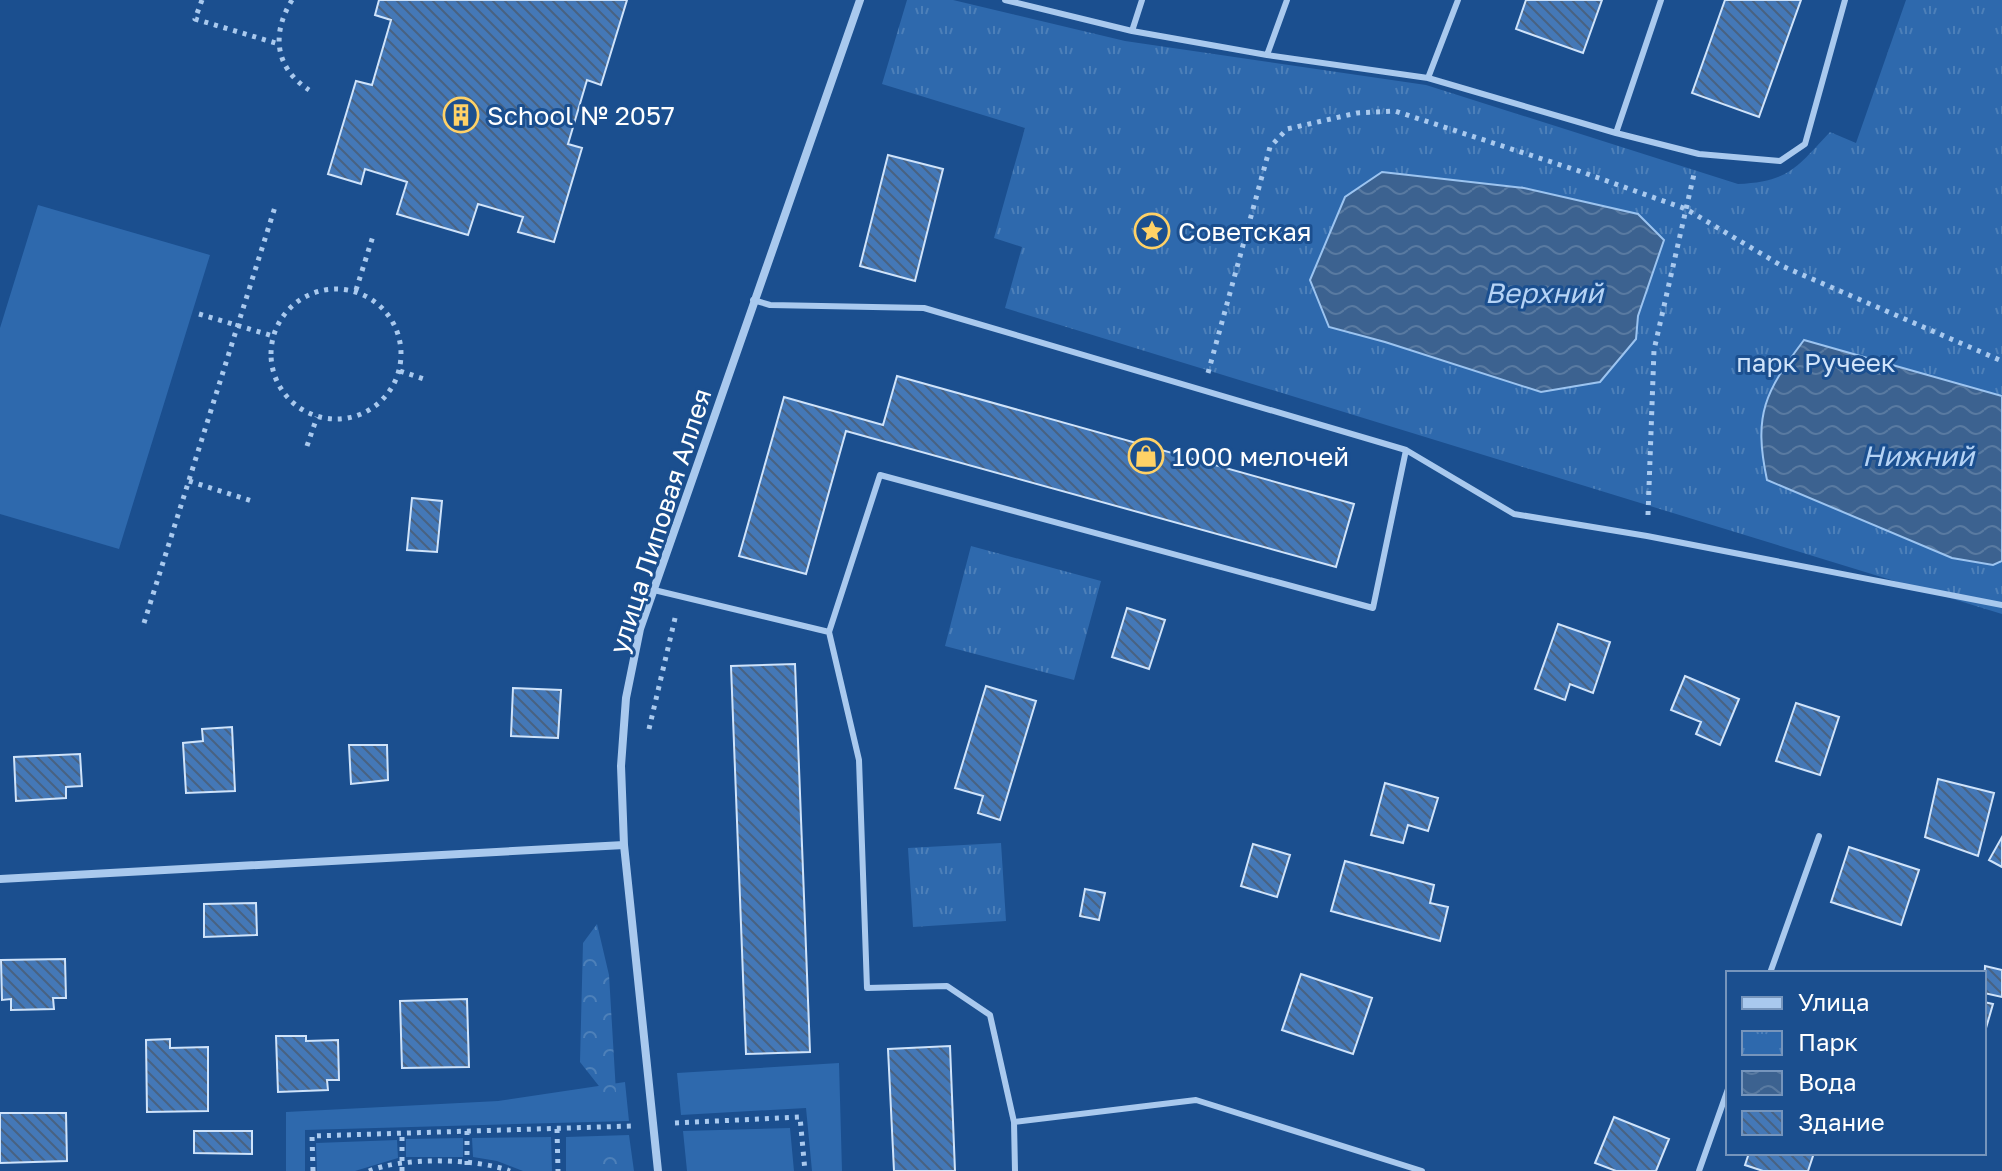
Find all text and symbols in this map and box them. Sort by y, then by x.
building icon: School № 2057 [442,96,480,134]
place label: School № 2057 [487,100,675,131]
place icon: Советская [1133,212,1171,250]
place label: Советская [1178,216,1312,247]
water label: Верхний [1485,276,1605,309]
park label: парк Ручеек [1736,347,1896,378]
street label: улица Липовая Аллея [602,384,718,658]
shop icon: 1000 мелочей [1127,437,1165,475]
water label: Нижний [1862,439,1976,472]
place label: 1000 мелочей [1172,441,1349,472]
legend [1726,971,1986,1155]
text: Улица [1798,987,1870,1016]
text: Парк [1798,1027,1858,1056]
text: Вода [1798,1067,1857,1096]
text: Здание [1798,1107,1885,1136]

